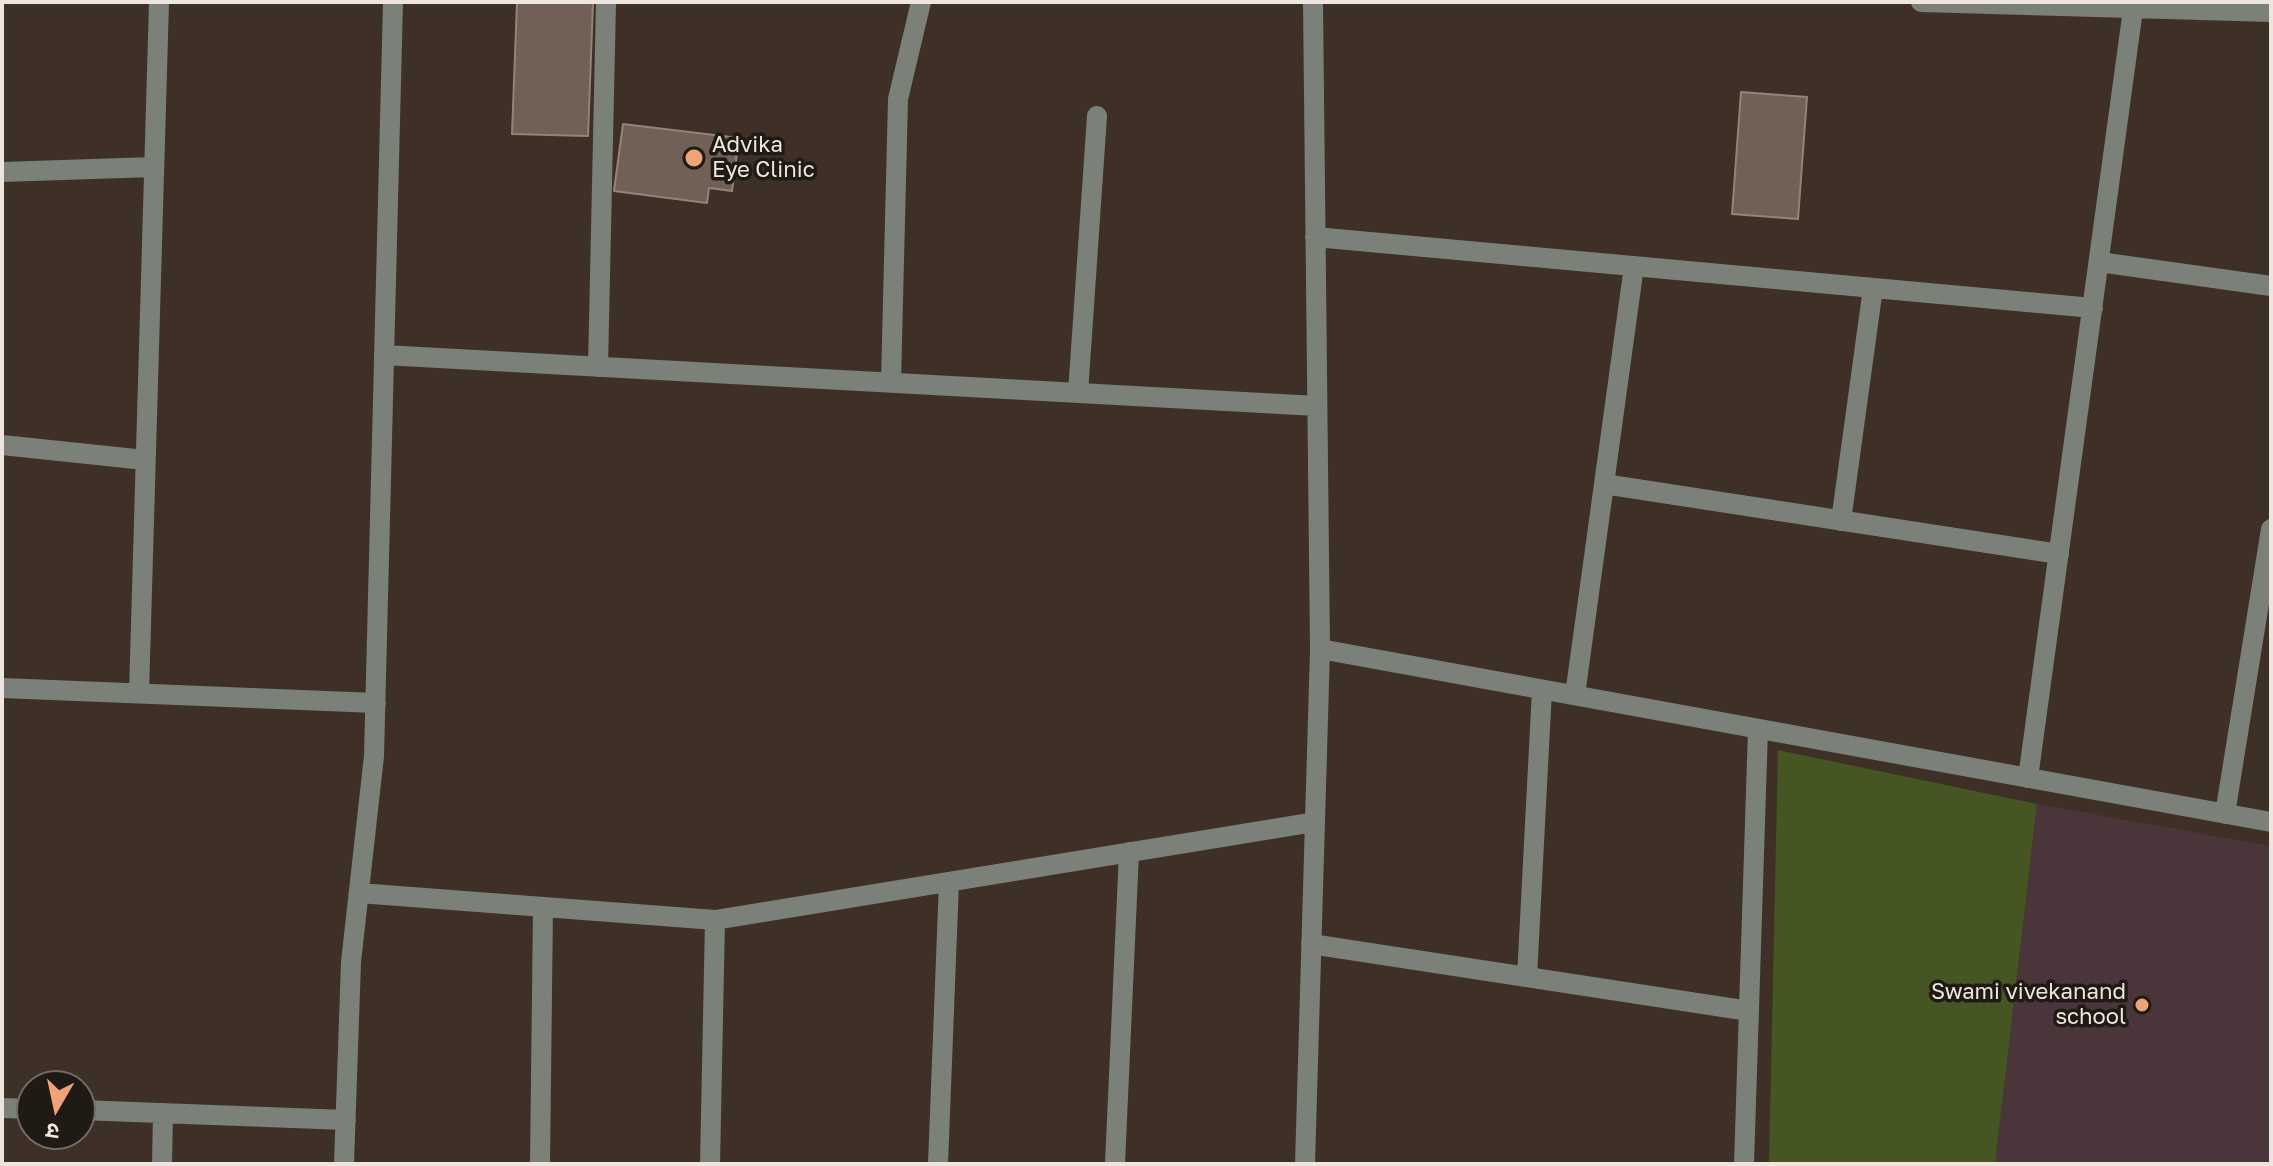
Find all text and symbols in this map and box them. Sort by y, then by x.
place label: Advika Eye Clinic [712,132,815,184]
marker: Advika Eye Clinic [683,147,705,169]
place label: Swami vivekanand school [1931,979,2126,1030]
marker: Swami vivekanand school [2133,996,2151,1014]
north arrow [16,1070,96,1150]
text: उ [44,1118,61,1147]

